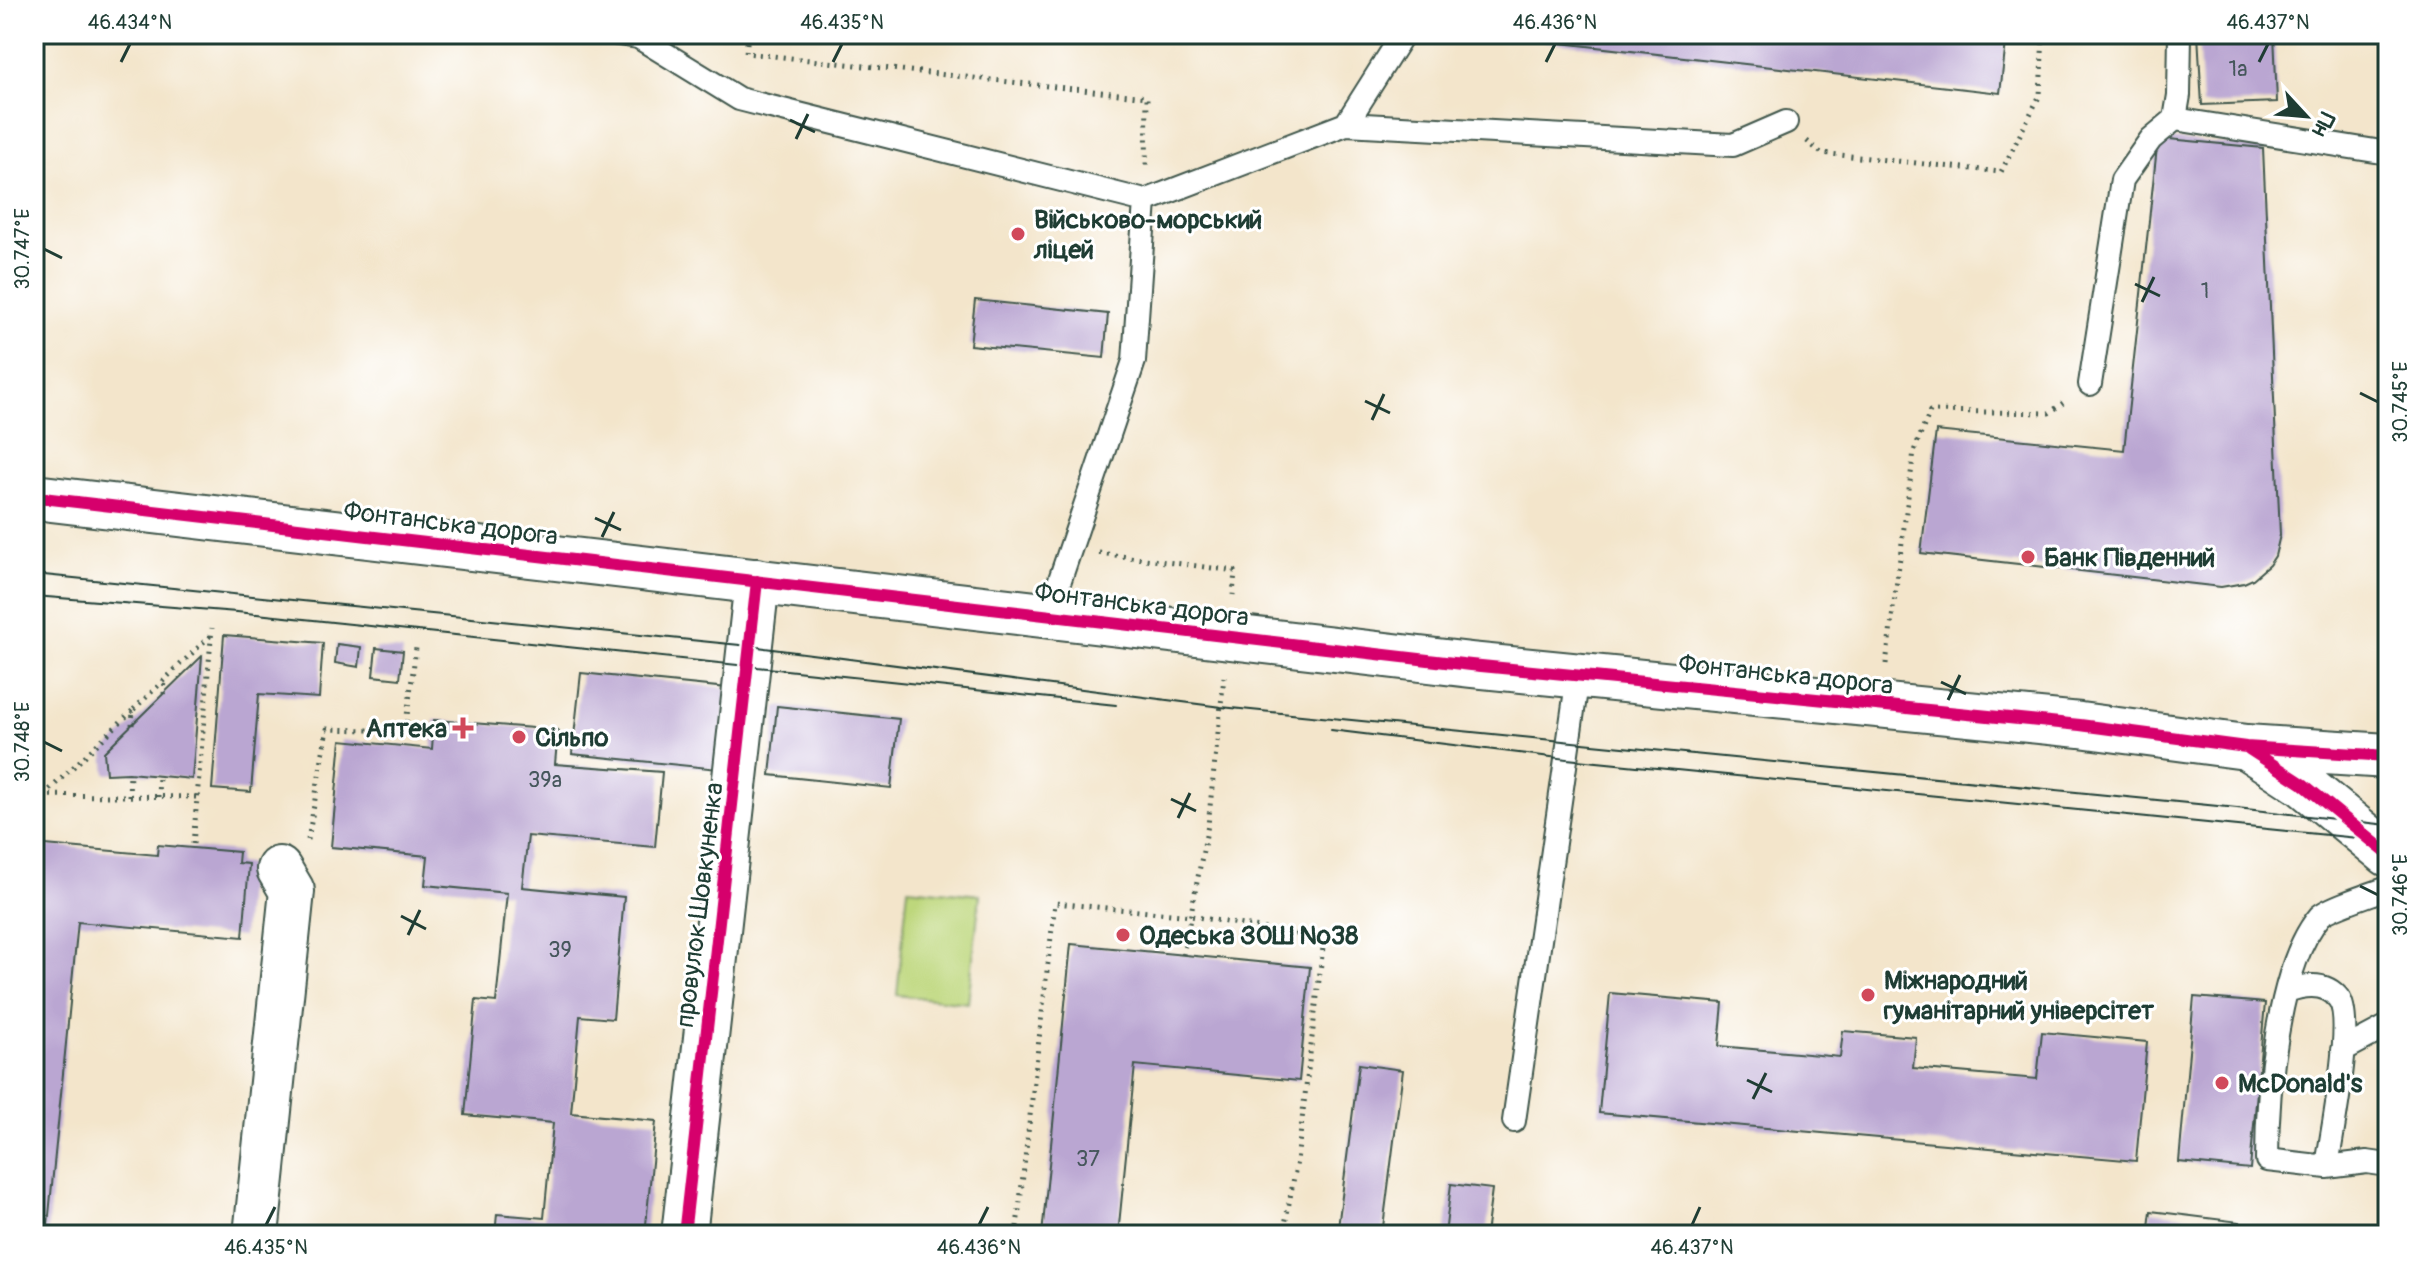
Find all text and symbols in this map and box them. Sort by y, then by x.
text: 46.434°N [88,10,172,35]
text: 46.435°N [800,10,884,35]
text: 46.436°N [1513,10,1597,35]
text: 46.437°N [2226,10,2310,35]
house number: 1а [2229,55,2247,83]
north arrow [2266,76,2346,156]
text: Пн [2305,107,2341,141]
place label: Військово-морський ліцей [1033,204,1262,266]
text: 30.747°E [10,208,35,290]
marker: Військово-морський ліцей [1009,225,1027,243]
house number: 1 [2201,277,2209,305]
text: 30.745°E [2388,361,2413,443]
street label: Фонтанська дорога [342,495,560,553]
place label: Банк Південний [2044,542,2215,574]
marker: Банк Південний [2019,548,2037,566]
street label: Фонтанська дорога [1033,576,1251,634]
street label: Фонтанська дорога [1677,648,1895,702]
text: 30.748°E [10,702,35,782]
place label: Аптека [366,713,447,745]
marker: Аптека [454,719,472,737]
place label: Сільпо [535,722,609,754]
marker: Сільпо [510,728,528,746]
house number: 39а [528,766,562,794]
street label: провулок Шовкуненка [669,781,731,1030]
text: 30.746°E [2388,854,2413,936]
place label: Одеська ЗОШ №38 [1139,920,1358,952]
marker: Одеська ЗОШ №38 [1114,926,1132,944]
house number: 39 [548,936,572,964]
place label: Міжнародний гуманітарний універсітет [1883,965,2155,1027]
marker: Міжнародний гуманітарний універсітет [1859,986,1877,1004]
place label: McDonald's [2238,1068,2363,1100]
marker: McDonald's [2213,1074,2231,1092]
house number: 37 [1076,1145,1100,1173]
text: 46.435°N [224,1235,308,1260]
text: 46.436°N [937,1235,1021,1260]
text: 46.437°N [1650,1235,1734,1260]

